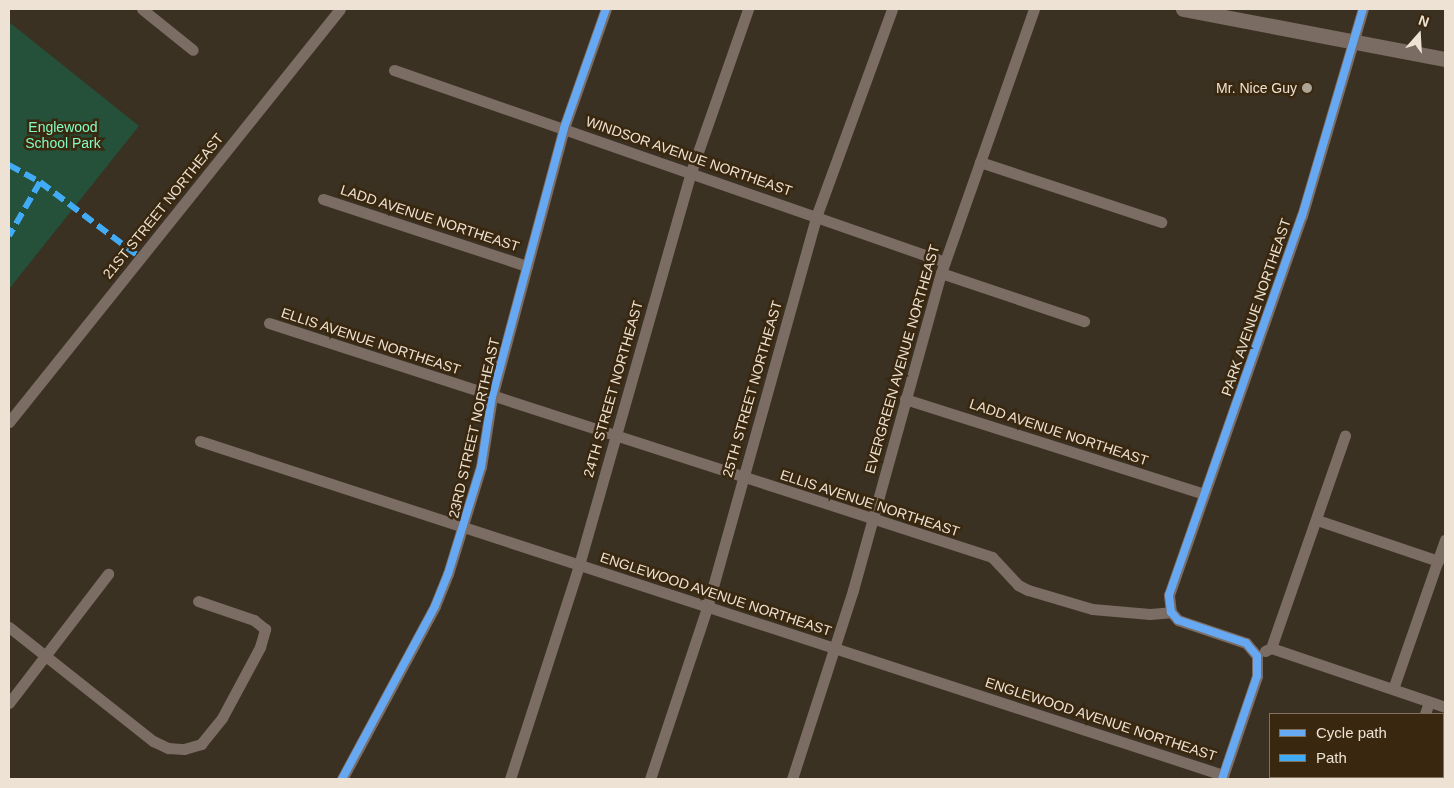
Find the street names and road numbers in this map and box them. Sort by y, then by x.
street label: WINDSOR AVENUE NORTHEAST [583,113,795,199]
street label: 21ST STREET NORTHEAST [99,130,227,282]
street label: LADD AVENUE NORTHEAST [338,181,522,255]
street label: PARK AVENUE NORTHEAST [1218,216,1294,398]
street label: EVERGREEN AVENUE NORTHEAST [861,242,943,476]
street label: 24TH STREET NORTHEAST [580,299,646,479]
street label: 25TH STREET NORTHEAST [719,299,785,479]
street label: ELLIS AVENUE NORTHEAST [279,304,463,378]
street label: 23RD STREET NORTHEAST [445,336,503,520]
street label: LADD AVENUE NORTHEAST [967,395,1151,469]
street label: ELLIS AVENUE NORTHEAST [778,466,962,540]
street label: ENGLEWOOD AVENUE NORTHEAST [598,548,834,640]
street label: ENGLEWOOD AVENUE NORTHEAST [983,673,1219,765]

